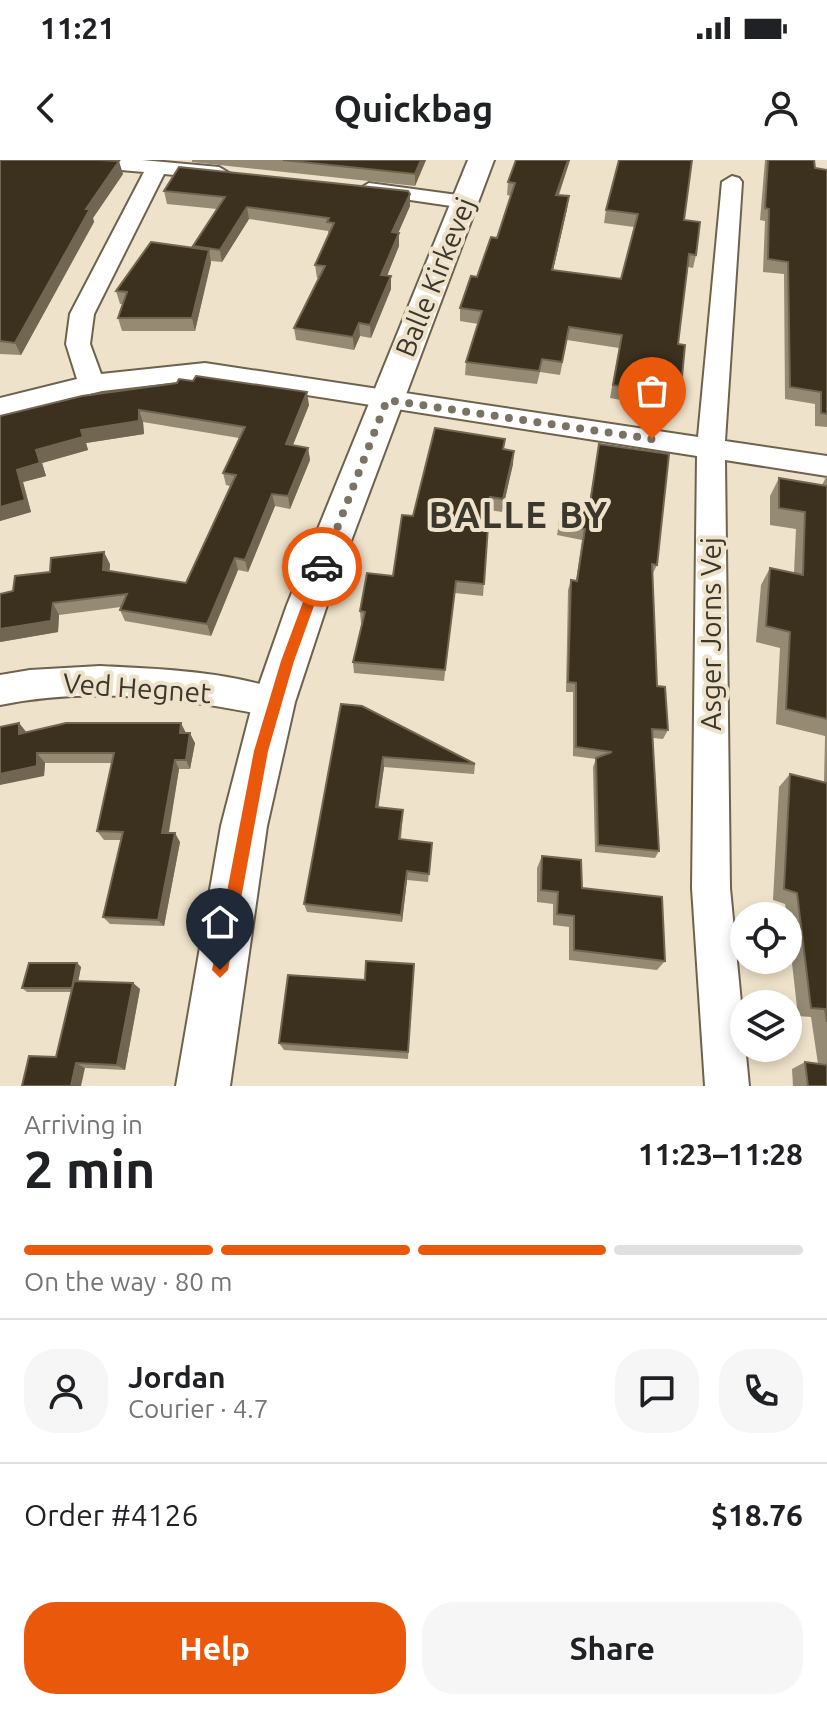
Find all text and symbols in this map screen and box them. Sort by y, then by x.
text: 11:21 [40,11,115,45]
icon: back [24,86,68,130]
icon: person [759,86,803,130]
text: Quickbag [334,88,493,129]
street label: Balle Kirkevej [389,193,481,361]
pin [618,357,686,439]
icon: bag [630,369,674,413]
district label: BALLE BY [429,494,609,535]
courier [282,527,362,607]
street label: Asger Jorns Vej [695,537,726,731]
icon: car [300,545,344,589]
street label: Ved Hegnet [62,667,212,708]
pin [186,888,254,970]
icon: home [198,900,242,944]
map controls [730,902,802,1062]
button: locate [730,902,802,974]
button: layers [730,990,802,1062]
text: Arriving in [24,1110,143,1139]
text: 11:23–11:28 [638,1137,803,1171]
text: 2 min [24,1140,155,1198]
text: On the way · 80 m [24,1267,232,1296]
button: person [24,1349,108,1433]
button: chat [615,1349,699,1433]
button: phone [719,1349,803,1433]
text: Jordan [128,1360,226,1394]
text: Courier · 4.7 [128,1394,268,1423]
text: Order #4126 [24,1498,198,1532]
text: $18.76 [711,1498,803,1532]
button: Help [24,1602,406,1694]
button: Share [422,1602,803,1694]

